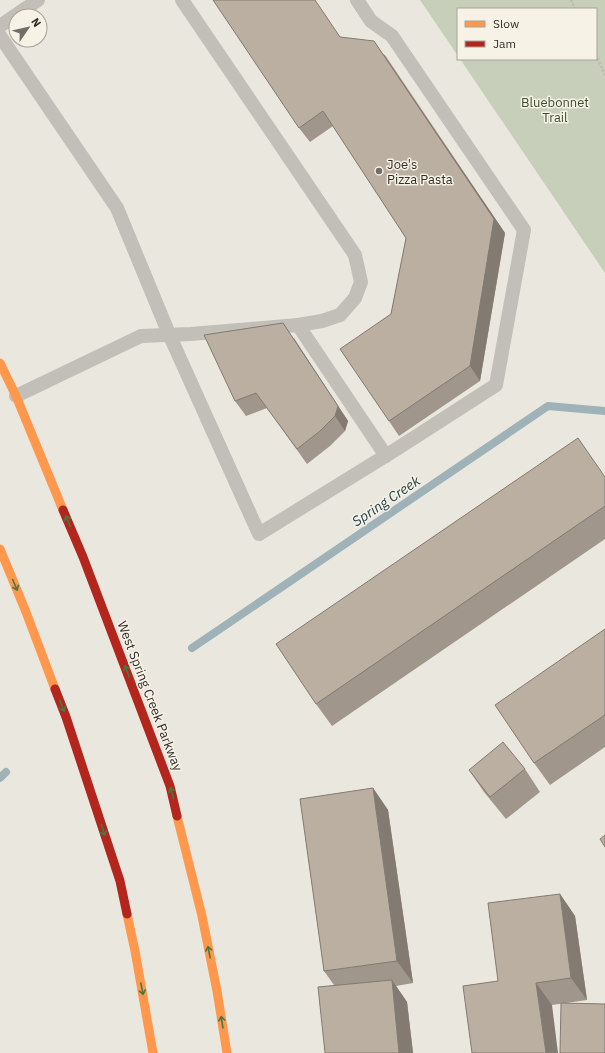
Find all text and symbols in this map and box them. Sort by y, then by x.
north arrow [8,8,48,48]
legend [457,8,597,60]
text: N [28,15,44,30]
text: Slow [493,16,519,31]
text: Jam [493,36,516,51]
park label: Bluebonnet Trail [521,94,589,126]
place label: Joe's Pizza Pasta [387,156,453,188]
marker: Joe's Pizza Pasta [374,166,384,176]
water label: Spring Creek [349,471,424,530]
one-way arrow [63,516,71,528]
one-way arrow [12,579,19,591]
street label: West Spring Creek Parkway [114,619,187,774]
one-way arrow [123,664,130,677]
one-way arrow [59,700,67,712]
one-way arrow [167,787,175,800]
one-way arrow [100,823,107,836]
one-way arrow [205,946,213,959]
one-way arrow [138,982,146,995]
one-way arrow [218,1016,226,1029]

